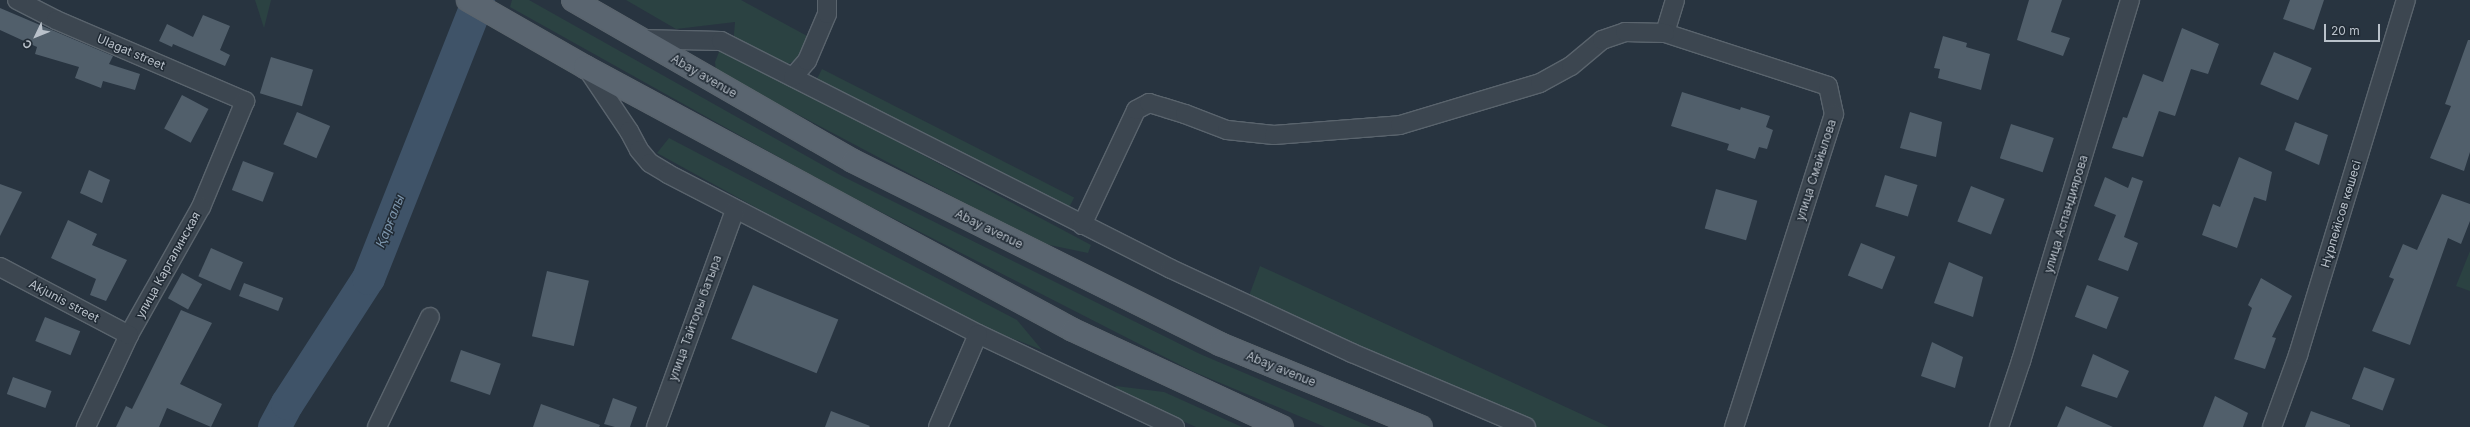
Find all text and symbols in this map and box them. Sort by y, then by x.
north arrow [16,16,56,56]
scale bar [2326,16,2382,42]
text: 20 m [2331,23,2360,38]
street label: Ulagat street [95,31,167,73]
text: С [19,36,35,52]
street label: Abay avenue [668,51,740,101]
street label: улица Смайылова [1793,117,1839,223]
street label: улица Аспандиярова [2041,153,2091,275]
street label: Нұрпейісов көшесі [2318,159,2364,269]
water label: Қарғалы [372,192,408,250]
street label: Abay avenue [953,206,1025,252]
street label: улица Каргалинская [133,209,203,321]
street label: улица Тайторы батыра [665,253,725,383]
street label: Akjunis street [27,277,101,325]
street label: Abay avenue [1244,349,1318,389]

